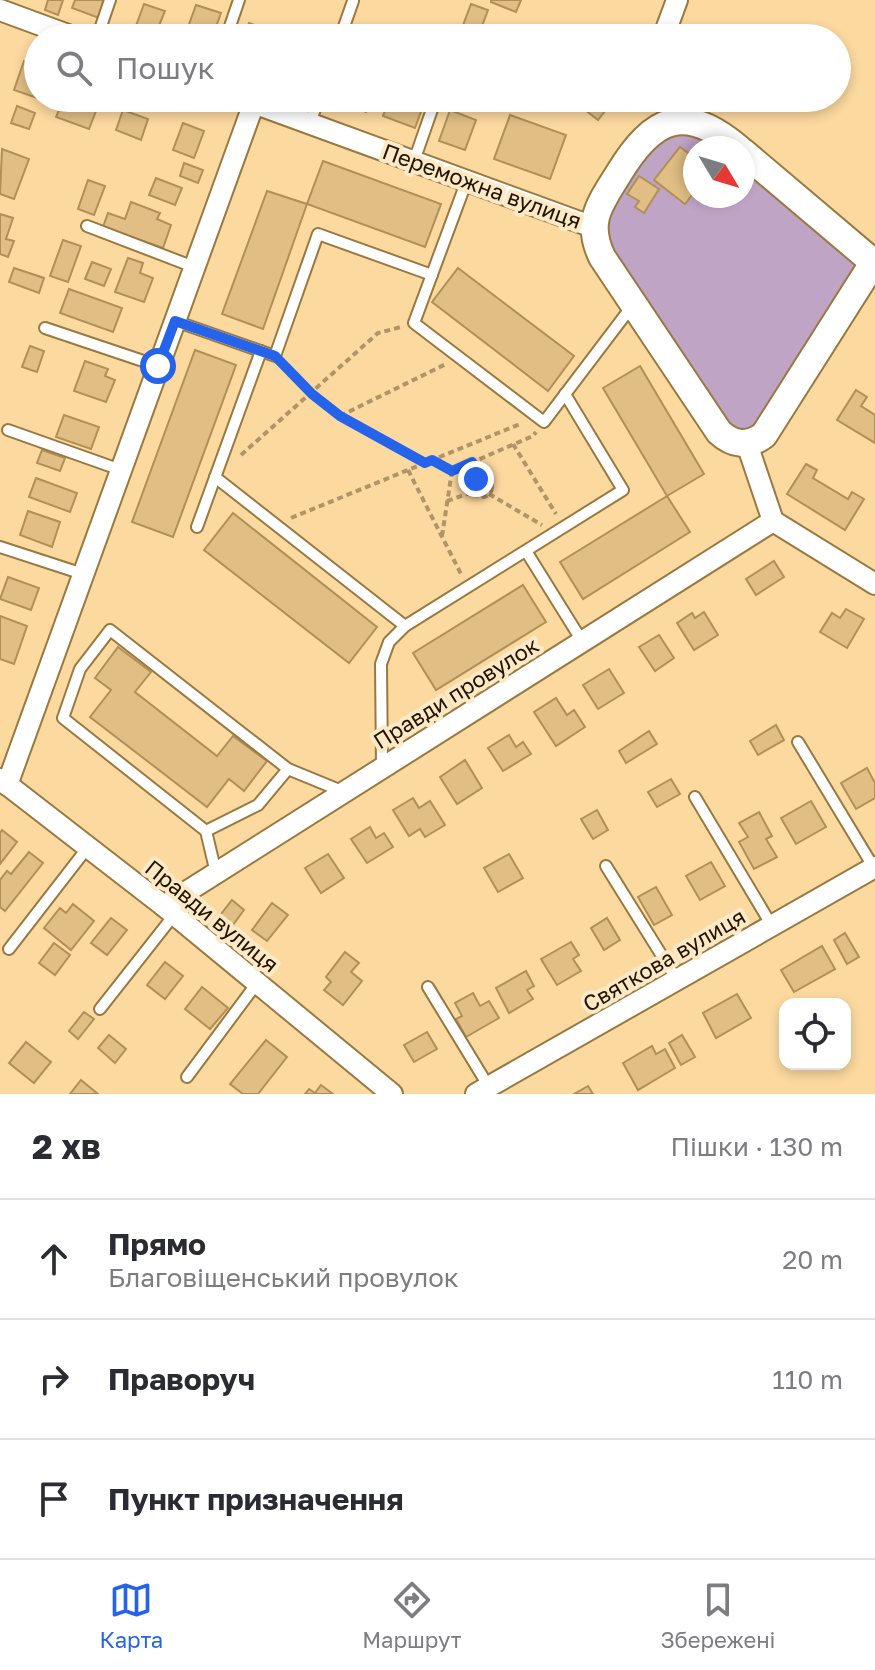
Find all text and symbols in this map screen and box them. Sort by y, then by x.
search box [24,24,851,112]
icon: search [52,46,96,90]
text: Пошук [116,50,215,86]
north arrow [683,136,755,208]
street label: Переможна вулиця [379,137,585,234]
route start [140,348,176,384]
route end [458,461,494,497]
street label: Правди провулок [368,631,544,754]
street label: Правди вулиця [140,854,284,978]
street label: Святкова вулиця [578,902,750,1017]
map controls [779,998,851,1070]
button: locate [779,998,851,1070]
text: 2 хв [32,1126,101,1166]
text: Пішки · 130 m [670,1131,843,1162]
text: Прямо [108,1226,206,1262]
icon: ahead [32,1237,76,1281]
text: 20 m [782,1244,843,1275]
text: Благовіщенський провулок [108,1262,459,1293]
icon: right [32,1357,76,1401]
text: Праворуч [108,1361,255,1397]
text: 110 m [772,1364,843,1395]
icon: arrive [32,1477,76,1521]
text: Пункт призначення [108,1481,404,1517]
tab: Карта [99,1578,163,1653]
tab: Маршрут [362,1578,462,1653]
tab: Збережені [660,1578,776,1653]

